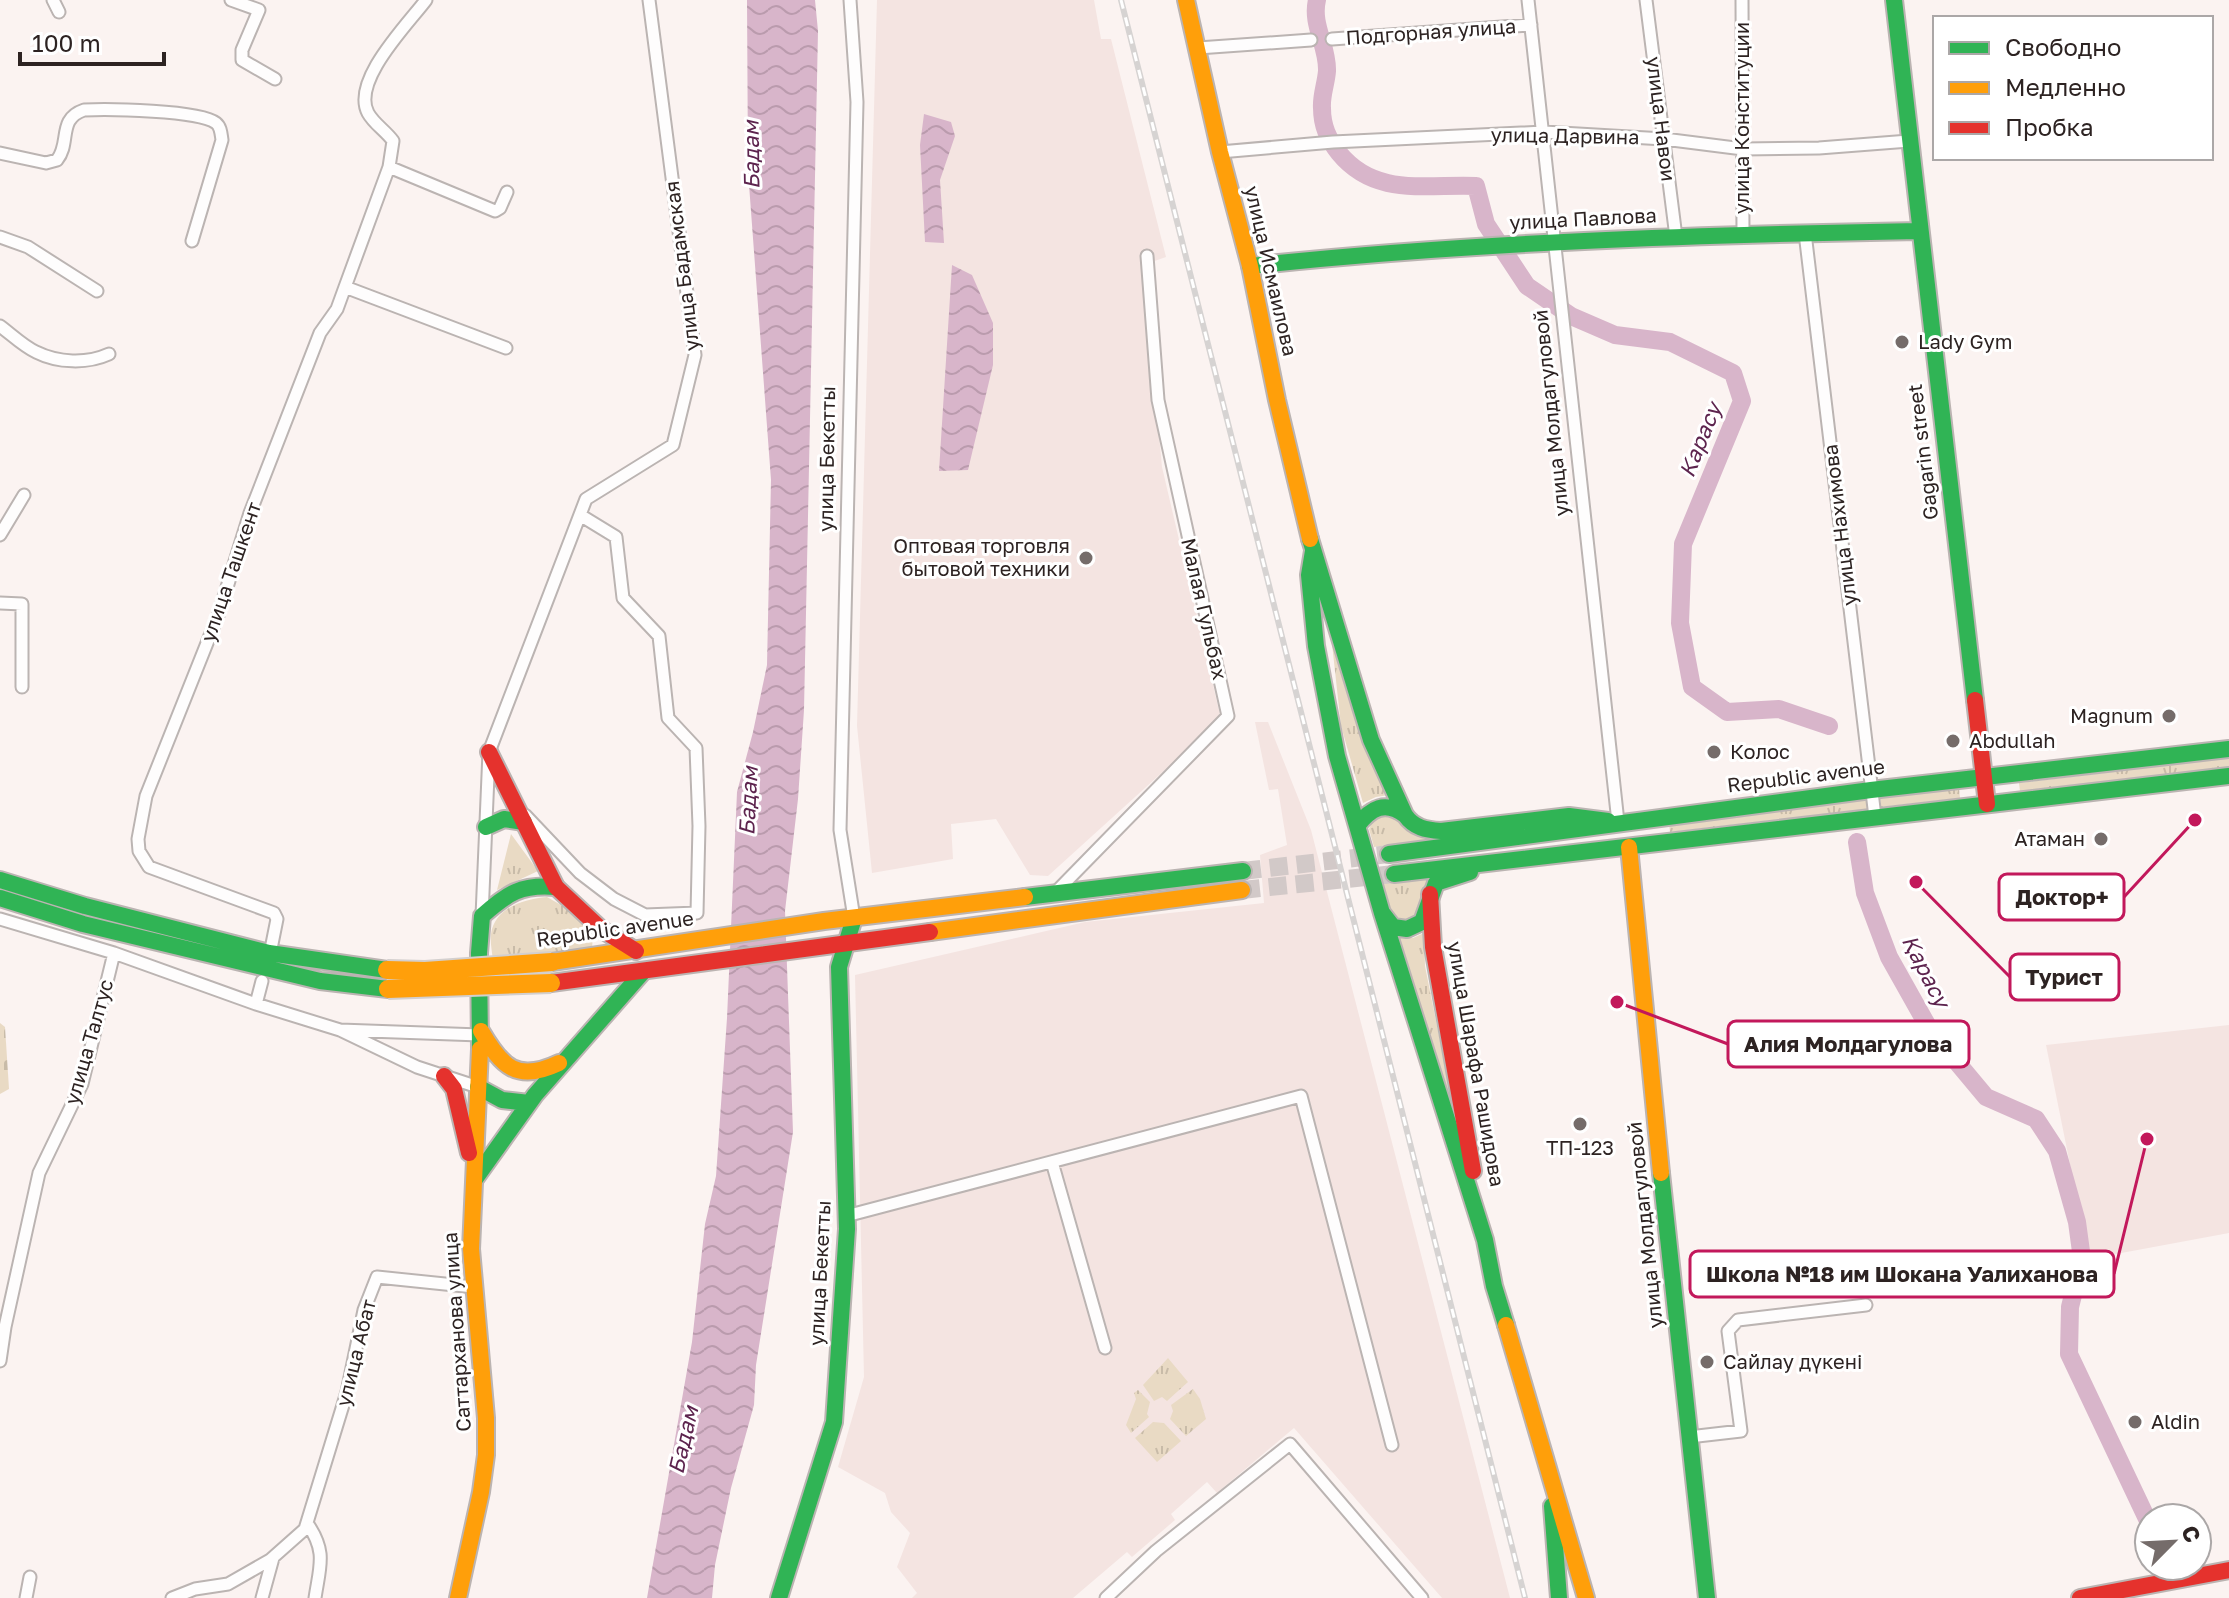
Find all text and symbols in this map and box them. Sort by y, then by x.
street label: Подгорная улица [1345,13,1517,49]
scale bar [20,16,164,66]
legend [1933,16,2213,160]
street label: улица Конституции [1729,22,1753,214]
text: 100 m [32,28,101,57]
text: Свободно [2005,32,2121,61]
street label: улица Навои [1642,55,1682,183]
text: Медленно [2005,72,2126,101]
text: Пробка [2005,112,2094,141]
water label: Бадам [736,119,765,190]
street label: улица Дарвина [1490,122,1640,148]
street label: улица Бадамская [659,180,703,353]
street label: улица Исмаилова [1241,183,1303,358]
street label: улица Павлова [1509,202,1657,234]
street label: улица Молдагуловой [1527,309,1573,518]
place label: Lady Gym [1918,329,2012,353]
marker: Lady Gym [1893,333,1911,351]
street label: Gagarin street [1902,383,1942,522]
street label: улица Бекетты [813,386,839,532]
water label: Карасу [1673,396,1728,481]
street label: улица Нахимова [1817,443,1861,607]
street label: улица Ташкент [195,498,265,645]
place label: Оптовая торговля бытовой техники [893,533,1070,580]
street label: Малая Гульбах [1177,536,1233,682]
marker: Оптовая торговля бытовой техники [1077,549,1095,567]
place label: Magnum [2070,703,2153,727]
marker: Magnum [2160,707,2178,725]
place label: Аbdullah [1969,728,2056,752]
marker: Аbdullah [1944,732,1962,750]
place label: Колос [1730,739,1790,763]
marker: Колос [1705,743,1723,761]
street label: Republic avenue [1726,753,1886,797]
water label: Бадам [732,765,763,836]
place label: Атаман [2014,826,2085,850]
marker: Атаман [2092,830,2110,848]
callout: Доктор+ [1999,874,2124,920]
text: Доктор+ [2015,883,2109,910]
street label: Republic avenue [535,905,695,951]
water label: Қарасу [1897,930,1957,1014]
street label: улица Шарафа Рашидова [1444,939,1510,1188]
callout: Турист [2010,954,2119,1000]
text: Турист [2025,963,2103,990]
street label: улица Талтус [59,976,117,1107]
callout: Алия Молдагулова [1728,1021,1969,1067]
text: Алия Молдагулова [1744,1030,1952,1057]
marker: ТП-123 [1571,1115,1589,1133]
street label: улица Молдагуловой [1621,1121,1667,1330]
place label: ТП-123 [1546,1135,1614,1159]
street label: улица Бекетты [803,1200,835,1346]
street label: Саттарханова улица [437,1231,475,1433]
callout: Школа №18 им Шокана Уалиханова [1690,1251,2114,1297]
text: Школа №18 им Шокана Уалиханова [1706,1260,2098,1287]
street label: улица Абат [330,1296,380,1409]
place label: Сайлау дүкені [1723,1349,1862,1374]
marker: Сайлау дүкені [1698,1353,1716,1371]
water label: Бадам [662,1402,704,1476]
place label: Aldin [2151,1409,2200,1433]
marker: Aldin [2126,1413,2144,1431]
north arrow [2133,1502,2213,1582]
text: С [2176,1521,2207,1546]

